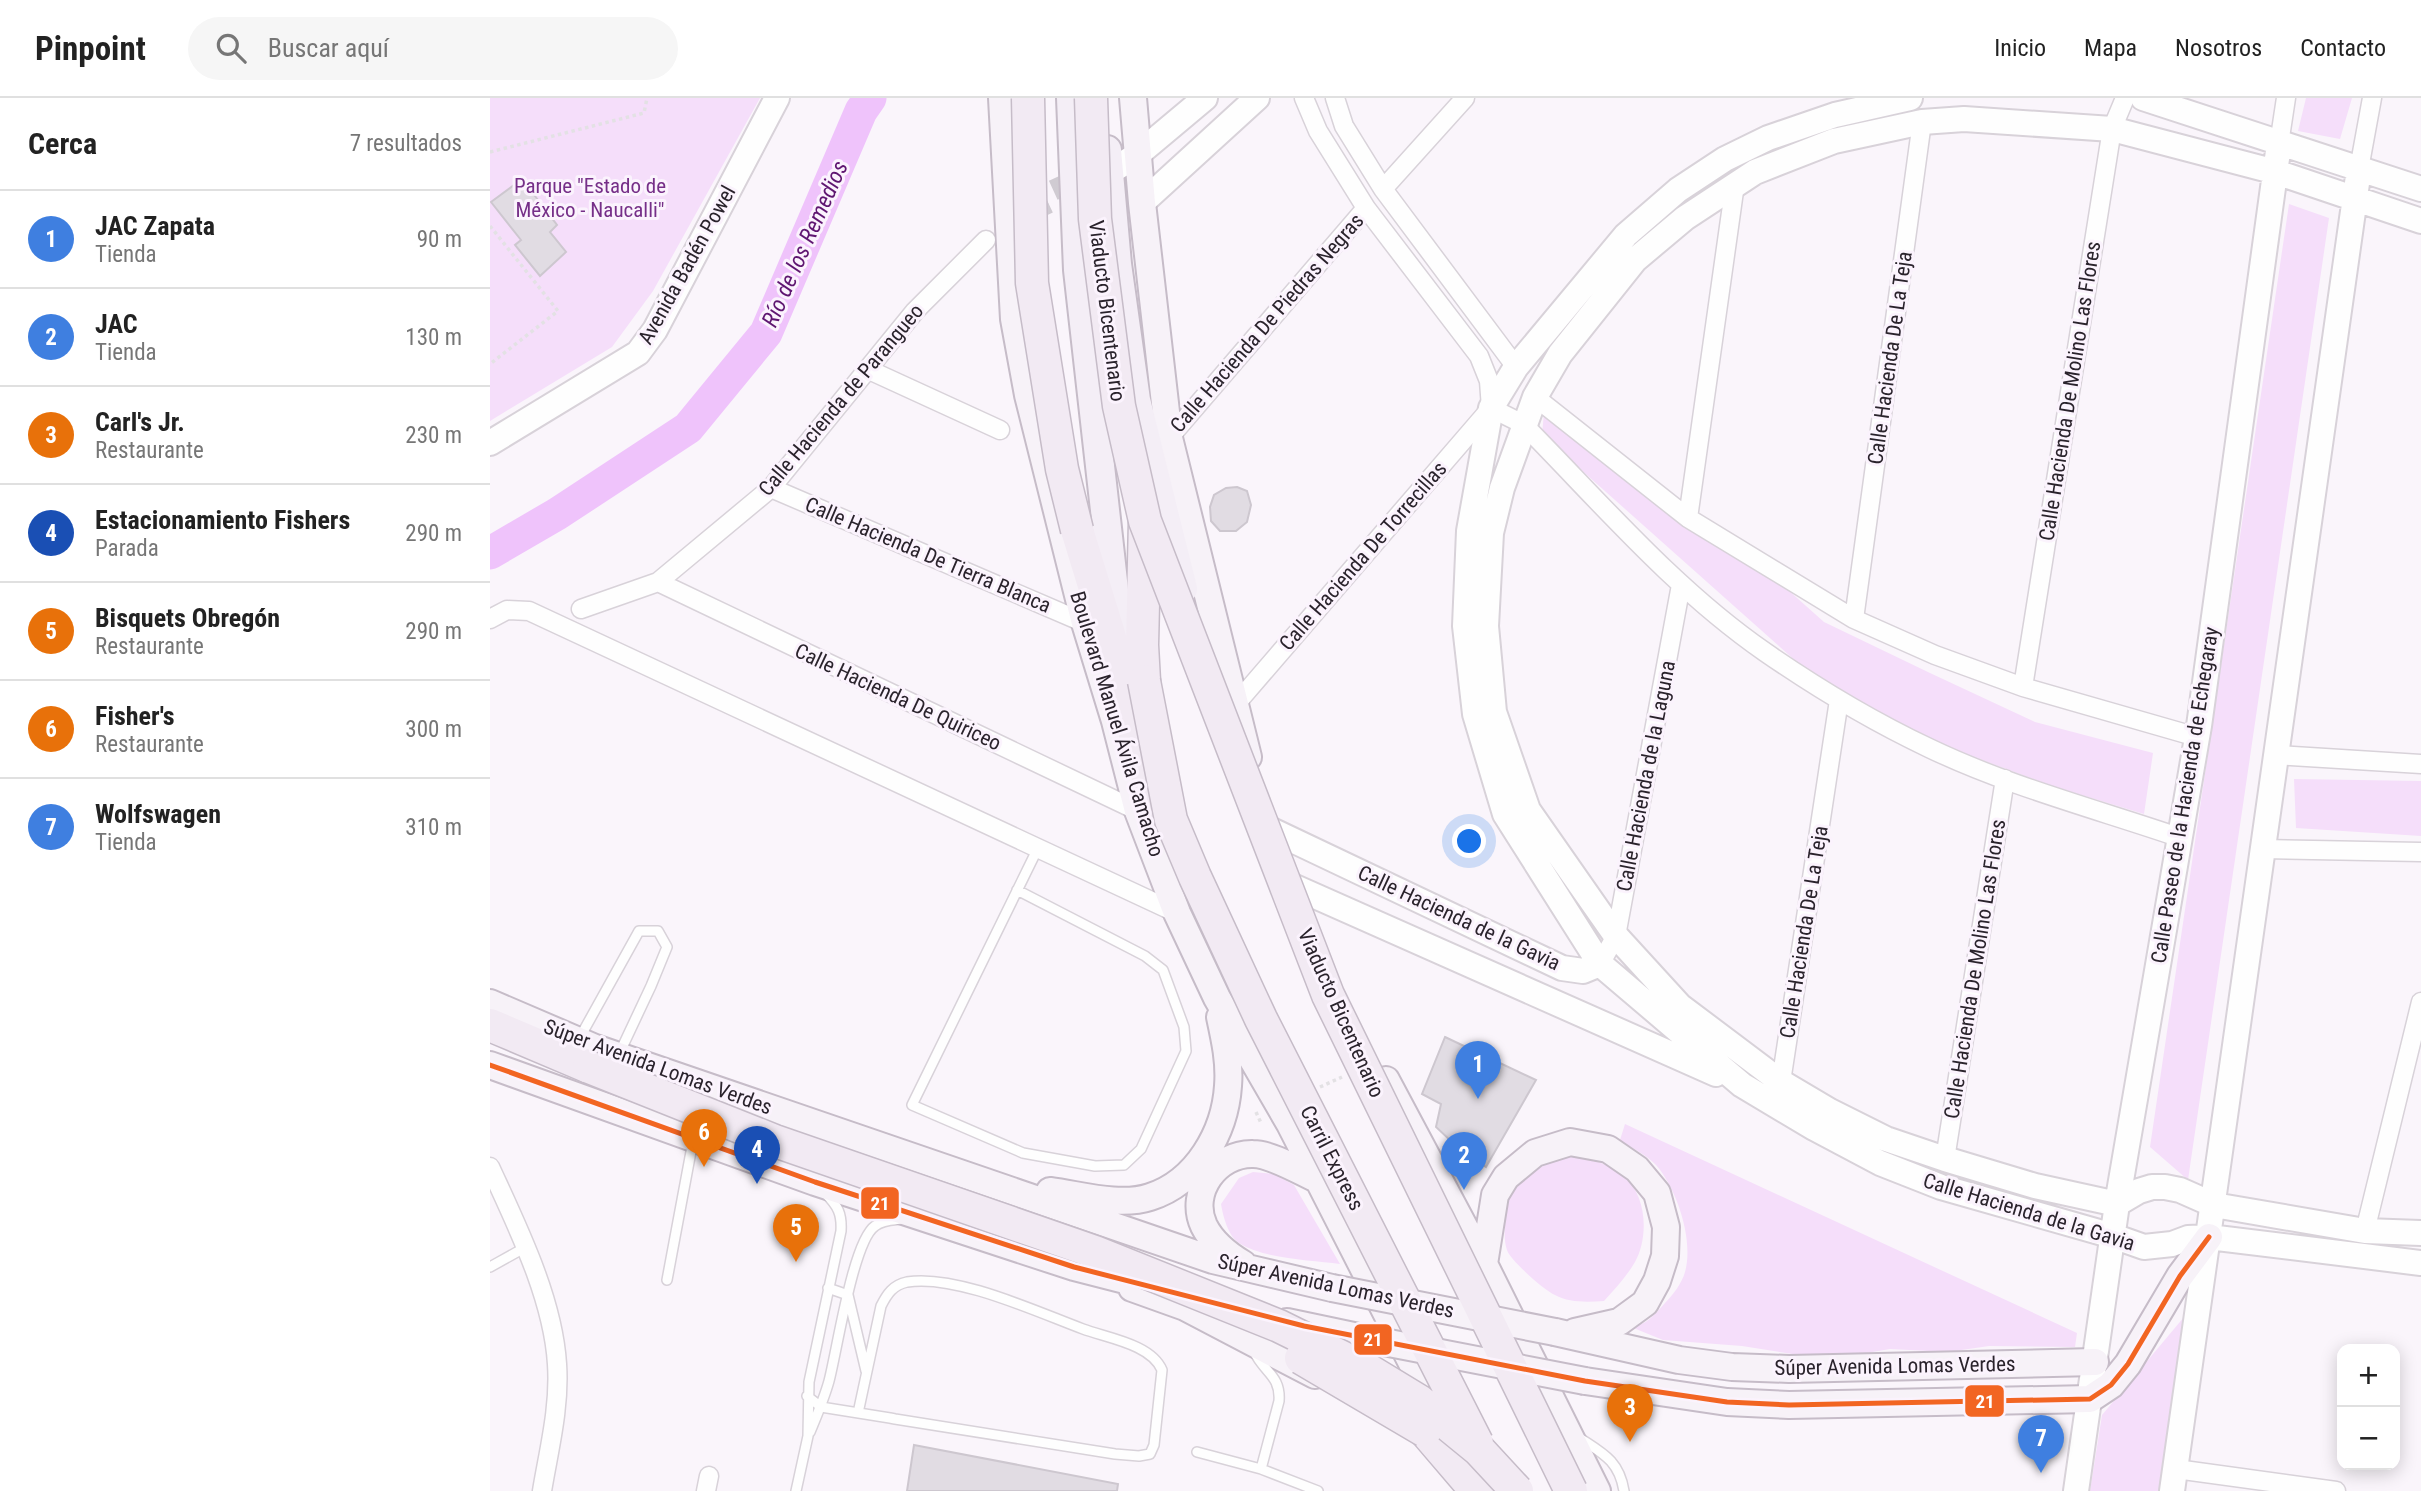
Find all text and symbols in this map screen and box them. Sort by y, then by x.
search box [188,17,678,80]
text: Pinpoint [35,29,146,68]
icon: search [212,29,250,67]
text: Buscar aquí [268,33,389,63]
text: Inicio [1994,34,2046,62]
text: Mapa [2084,34,2137,62]
text: Nosotros [2175,34,2262,62]
text: Contacto [2300,34,2386,62]
text: Cerca [28,126,97,161]
text: 7 resultados [350,130,462,157]
water label: Río de los Remedios [756,157,854,331]
park label: Parque "Estado de México - Naucalli" [514,174,666,222]
street label: Avenida Badén Powel [633,181,741,349]
street label: Calle Hacienda De Piedras Negras [1165,209,1369,437]
text: JAC Zapata [95,211,215,241]
street label: Viaducto Bicentenario [1084,219,1130,403]
text: 1 [45,226,57,253]
text: 90 m [417,226,462,253]
street label: Calle Hacienda De Molino Las Flores [2034,240,2106,542]
text: Tienda [95,241,157,268]
street label: Calle Hacienda De La Teja [1863,250,1917,466]
street label: Calle Hacienda de Parangueo [754,299,928,501]
text: JAC [95,309,138,339]
text: 2 [45,324,57,351]
text: 130 m [405,324,462,351]
text: Tienda [95,339,157,366]
text: Carl's Jr. [95,407,185,437]
text: 3 [45,422,57,449]
text: 230 m [405,422,462,449]
text: Restaurante [95,437,204,464]
street label: Calle Hacienda De Torrecillas [1275,457,1451,655]
street label: Calle Hacienda De Tierra Blanca [802,492,1054,618]
text: Estacionamiento Fishers [95,505,350,535]
text: 4 [45,520,57,547]
text: 290 m [405,520,462,547]
text: Parada [95,535,159,562]
street label: Boulevard Manuel Ávila Camacho [1065,588,1169,860]
text: Bisquets Obregón [95,603,280,633]
text: 5 [45,618,57,645]
text: 290 m [405,618,462,645]
street label: Calle Paseo de la Hacienda de Echegaray [2147,625,2224,965]
text: Restaurante [95,633,204,660]
street label: Calle Hacienda De Quiriceo [791,639,1005,755]
street label: Calle Hacienda de la Laguna [1612,658,1680,894]
text: Fisher's [95,701,175,731]
text: 6 [45,716,57,743]
text: 300 m [405,716,462,743]
text: Restaurante [95,731,204,758]
text: Wolfswagen [95,799,221,829]
text: 7 [45,814,57,841]
text: 310 m [405,814,462,841]
street label: Calle Hacienda De Molino Las Flores [1939,818,2011,1120]
your location [1452,824,1486,858]
street label: Calle Hacienda De La Teja [1775,824,1833,1040]
text: Tienda [95,829,157,856]
street label: Calle Hacienda de la Gavia [1354,861,1564,975]
street label: Viaducto Bicentenario [1293,925,1389,1101]
street label: Súper Avenida Lomas Verdes [541,1015,775,1119]
pin: 1 [1455,1041,1501,1099]
street label: Carril Express [1295,1102,1369,1214]
pin: 6 [681,1109,727,1167]
pin: 4 [734,1126,780,1184]
pin: 2 [1441,1132,1487,1190]
street label: Calle Hacienda de la Gavia [1920,1168,2138,1256]
line badge: 21 [860,1186,900,1220]
text: 21 [870,1192,890,1215]
pin: 5 [773,1204,819,1262]
street label: Súper Avenida Lomas Verdes [1216,1249,1456,1323]
line badge: 21 [1353,1323,1393,1356]
text: 21 [1363,1328,1383,1351]
map controls [2337,1344,2400,1470]
button: + [2337,1344,2400,1407]
street label: Súper Avenida Lomas Verdes [1774,1352,2016,1380]
pin: 3 [1607,1384,1653,1442]
line badge: 21 [1964,1384,2005,1418]
text: 21 [1975,1390,1995,1413]
button: − [2337,1407,2400,1470]
pin: 7 [2018,1415,2064,1473]

